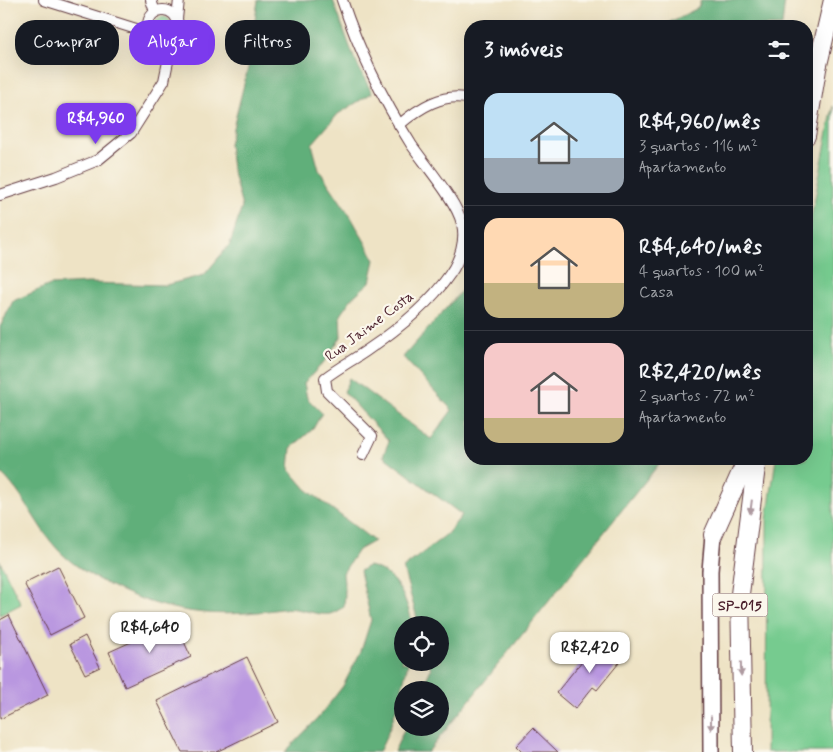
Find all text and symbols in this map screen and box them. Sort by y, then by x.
chip: Comprar [15,20,119,65]
chip: Alugar [129,20,215,65]
chip: Filtros [225,20,310,65]
text: 3 imóveis [484,36,563,64]
icon: filters [765,36,793,64]
pin: R$4,960 [50,102,142,145]
text: R$4,960 [67,108,125,129]
text: R$4,960/mês [639,108,760,136]
icon: home [524,113,584,173]
text: 3 quartos · 116 m² [639,136,758,157]
text: Apartamento [639,157,726,178]
text: R$4,640/mês [639,233,762,261]
icon: home [524,238,584,298]
text: 4 quartos · 100 m² [639,261,764,282]
text: Casa [639,282,674,303]
street label: Rua Jaime Costa [321,287,418,367]
text: R$2,420/mês [639,358,761,386]
icon: home [524,363,584,423]
text: 2 quartos · 72 m² [639,386,755,407]
text: Apartamento [639,407,726,428]
one-way arrow [747,499,755,515]
road number: SP-015 [712,594,768,616]
pin: R$4,640 [104,612,196,654]
map controls [394,616,449,736]
button: locate [394,616,449,671]
text: R$4,640 [121,617,179,638]
pin: R$2,420 [544,632,636,674]
text: R$2,420 [561,637,619,658]
one-way arrow [737,661,745,677]
button: layers [394,681,449,736]
one-way arrow [707,715,715,731]

